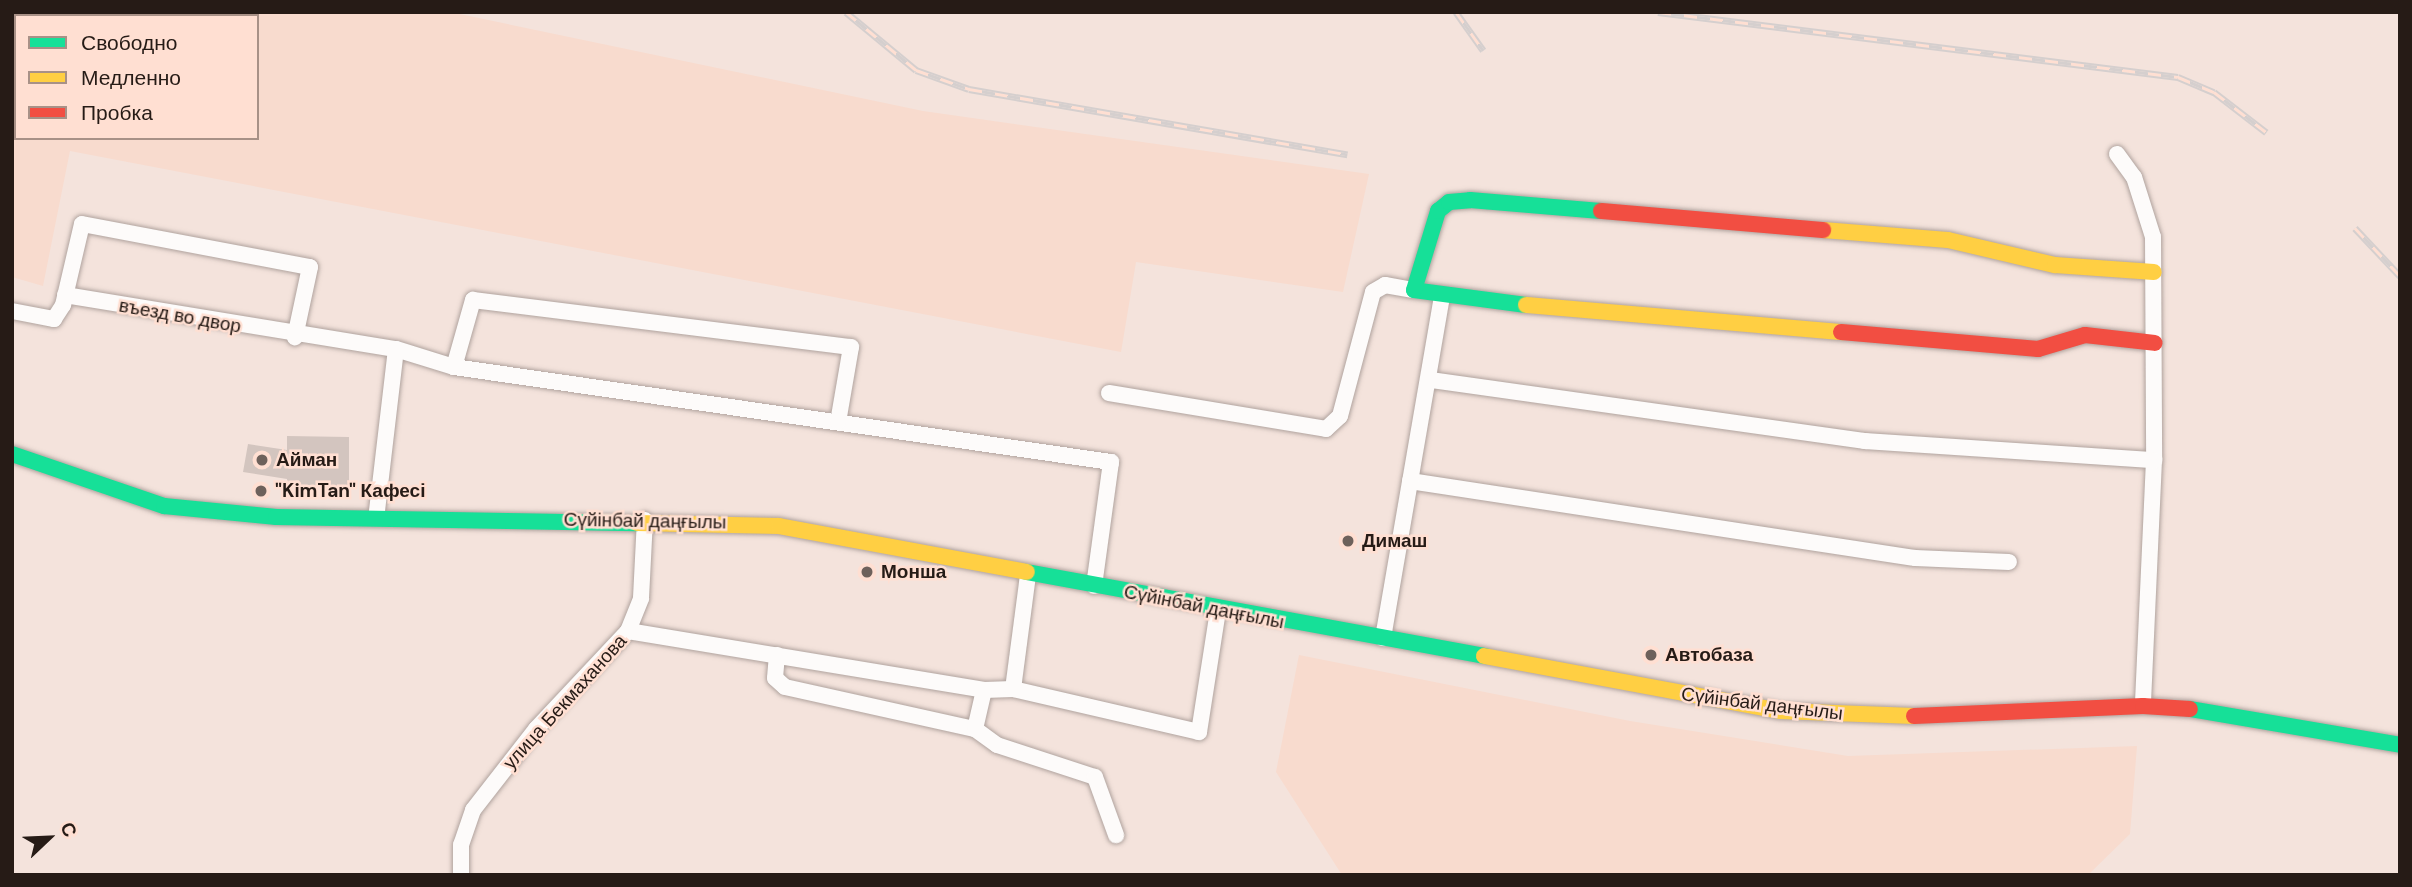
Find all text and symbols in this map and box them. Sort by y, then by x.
legend [14,14,259,140]
text: Свободно [81,29,178,57]
text: Медленно [81,64,181,92]
text: Пробка [81,99,153,127]
street label: въезд во двор [117,294,243,338]
place label: Айман [276,449,337,471]
marker: Айман [254,452,270,468]
place label: "KimTan" Кафесі [275,480,425,502]
marker: "KimTan" Кафесі [253,483,269,499]
street label: Сүйінбай даңғылы [563,508,727,534]
place label: Димаш [1362,530,1427,552]
marker: Димаш [1340,533,1356,549]
place label: Монша [881,561,946,583]
marker: Монша [859,564,875,580]
street label: Сүйінбай даңғылы [1122,580,1286,634]
street label: улица Бекмаханова [498,630,632,774]
place label: Автобаза [1665,644,1753,666]
marker: Автобаза [1643,647,1659,663]
street label: Сүйінбай даңғылы [1680,683,1844,725]
north arrow [14,803,84,873]
text: С [55,818,83,841]

